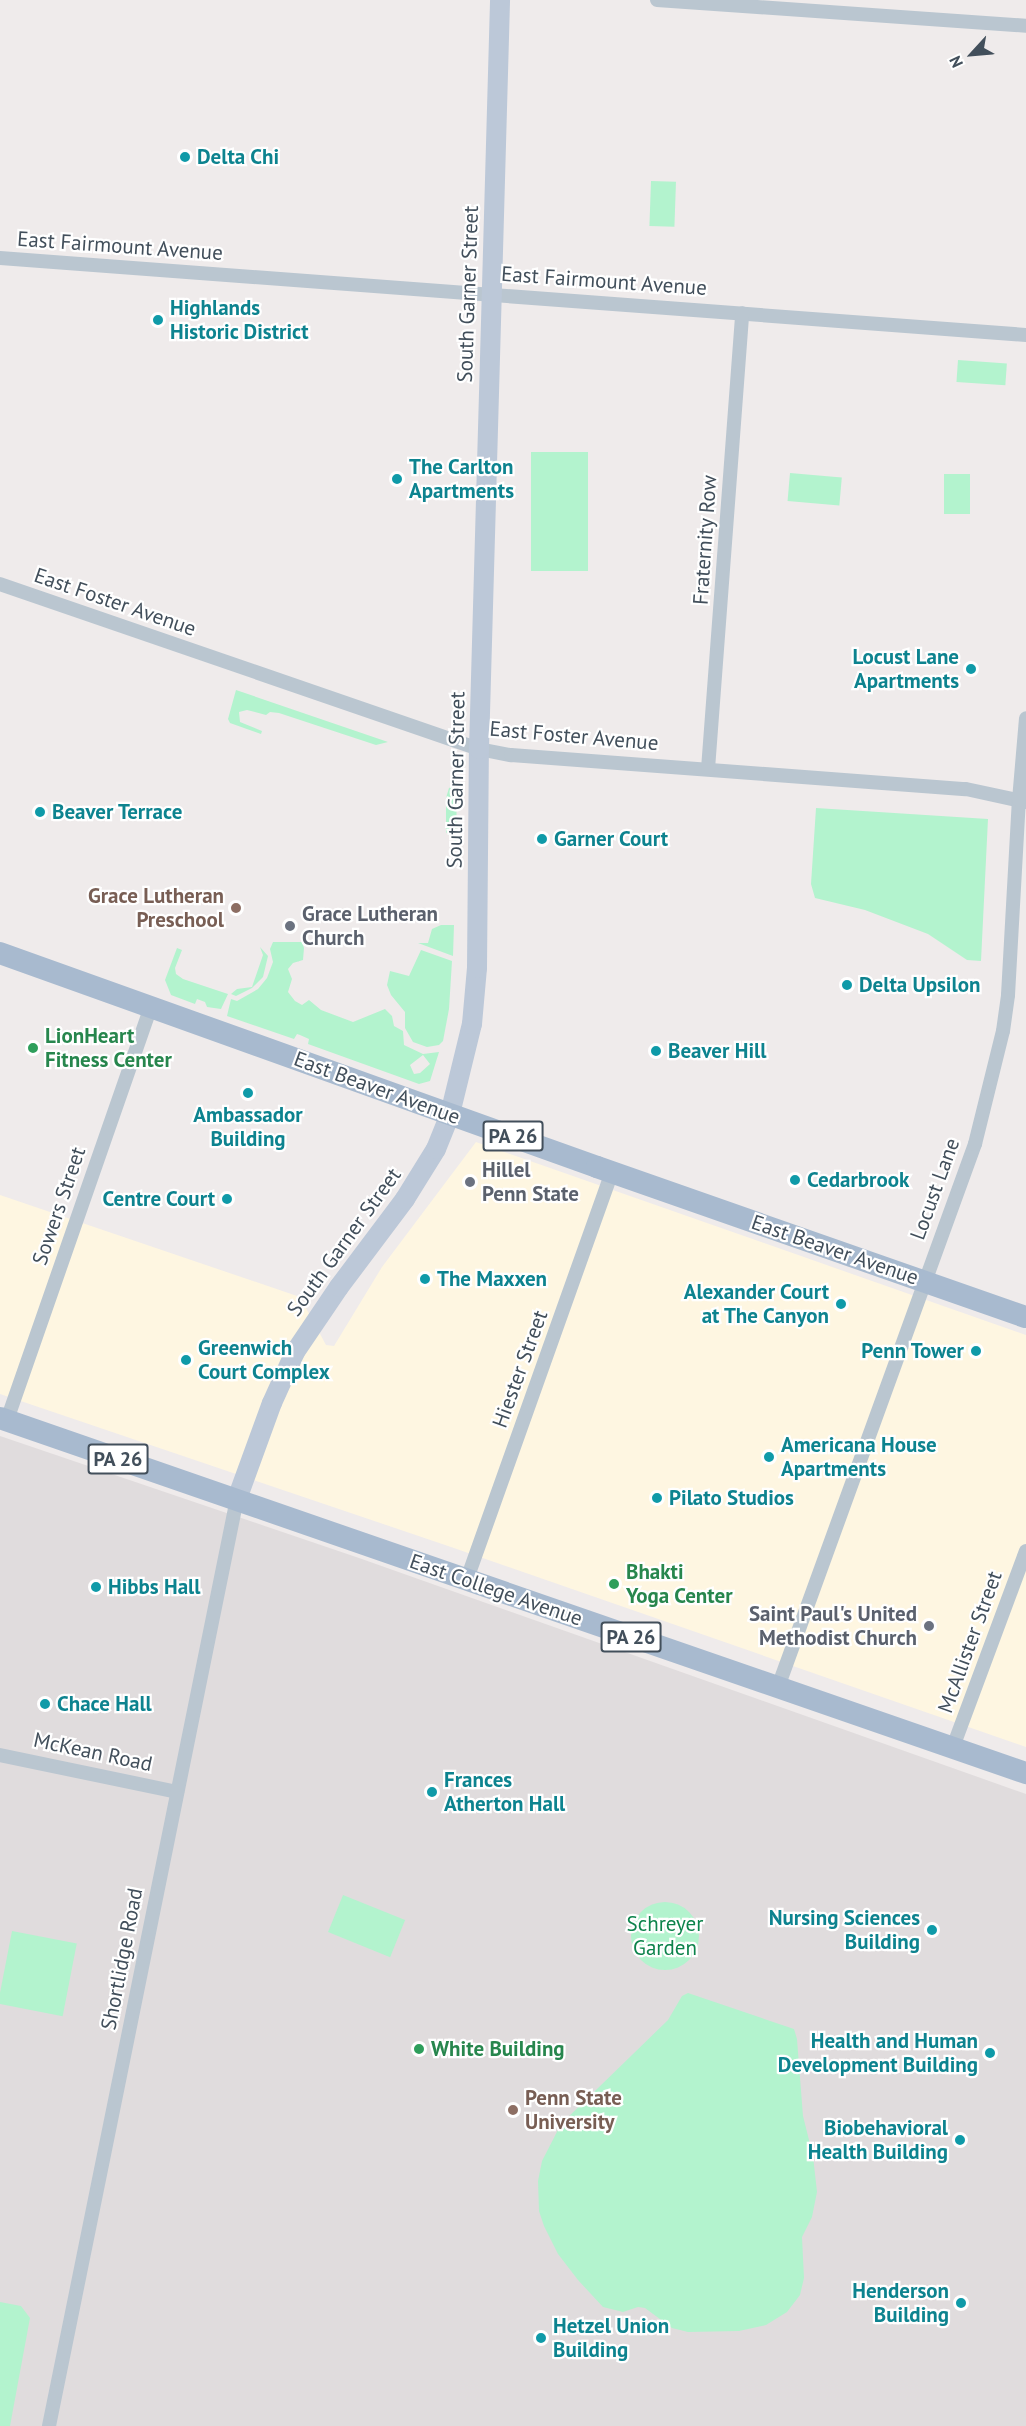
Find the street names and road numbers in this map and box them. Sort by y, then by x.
street label: South Garner Street [452,205,484,383]
street label: East Fairmount Avenue [16,226,224,266]
street label: East Fairmount Avenue [500,261,708,301]
street label: Fraternity Row [688,474,722,606]
street label: East Foster Avenue [30,562,200,642]
street label: South Garner Street [442,691,470,869]
street label: East Foster Avenue [488,716,660,756]
street label: East Beaver Avenue [290,1046,464,1130]
road number: PA 26 [482,1119,544,1153]
street label: Locust Lane [905,1135,965,1243]
street label: Sowers Street [27,1144,91,1268]
street label: South Garner Street [282,1163,406,1321]
street label: East Beaver Avenue [748,1210,922,1290]
street label: Hiester Street [487,1307,553,1431]
road number: PA 26 [86,1442,150,1476]
street label: East College Avenue [406,1549,586,1631]
street label: McAllister Street [933,1568,1007,1716]
road number: PA 26 [600,1620,662,1654]
street label: McKean Road [31,1727,155,1777]
street label: Shortlidge Road [96,1886,148,2032]

